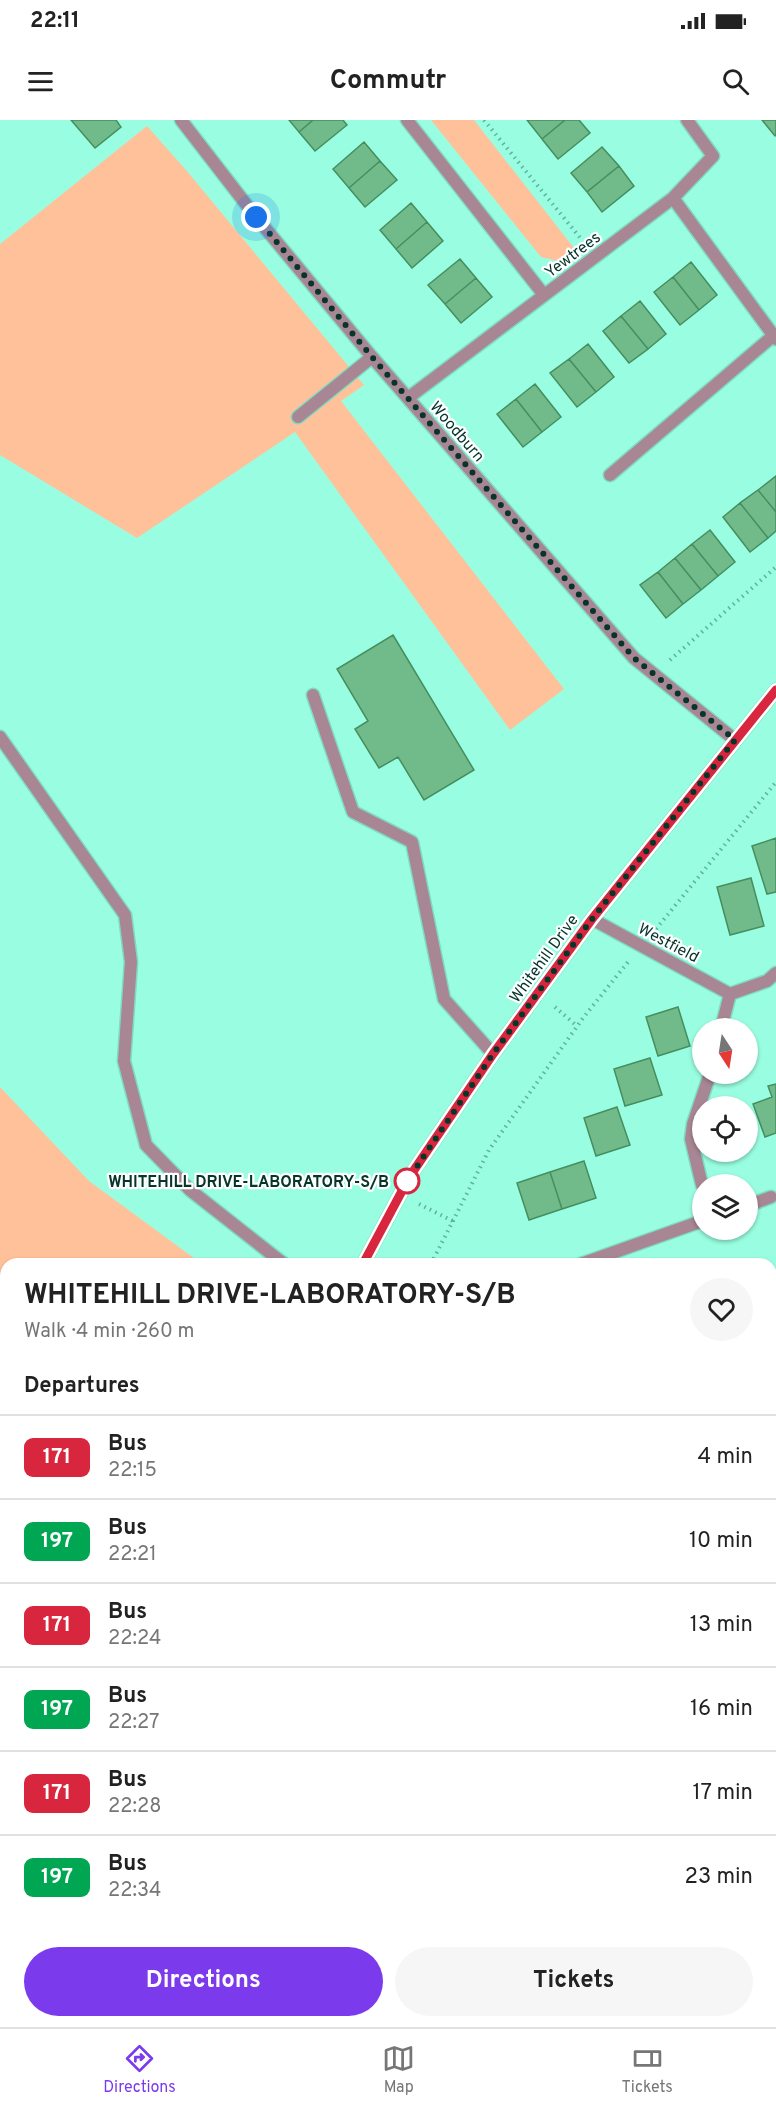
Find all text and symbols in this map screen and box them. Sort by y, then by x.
text: 22:11 [30,8,80,35]
text: Commutr [330,64,446,98]
icon: menu [24,65,57,98]
icon: search [719,65,752,98]
your location [241,202,271,232]
street label: Yewtrees [541,228,605,283]
street label: Woodburn [425,398,488,467]
street label: Whitehill Drive [506,911,583,1007]
street label: Westfield [634,919,702,968]
north arrow [692,1018,758,1084]
map controls [692,1018,758,1240]
button: locate [692,1096,758,1162]
marker: WHITEHILL DRIVE-LABORATORY-S/B [394,1168,420,1194]
place label: WHITEHILL DRIVE-LABORATORY-S/B [108,1173,389,1193]
button: layers [692,1174,758,1240]
text: WHITEHILL DRIVE-LABORATORY-S/B [24,1278,515,1314]
button: heart [690,1278,753,1341]
text: Walk · 4 min · 260 m [24,1319,195,1345]
text: Departures [24,1373,140,1400]
text: Bus [108,1431,147,1458]
text: 171 [43,1444,71,1471]
text: 4 min [698,1444,753,1471]
text: 22:15 [108,1458,157,1484]
text: Bus [108,1515,147,1542]
text: 197 [41,1528,73,1555]
text: 10 min [689,1528,753,1555]
text: 22:21 [108,1542,157,1568]
text: Bus [108,1599,147,1626]
text: 171 [43,1612,71,1639]
text: 13 min [690,1612,753,1639]
text: 22:24 [108,1626,161,1652]
text: Bus [108,1683,147,1710]
text: 197 [41,1696,73,1723]
text: 16 min [690,1696,753,1723]
text: 22:27 [108,1710,159,1736]
text: Bus [108,1767,147,1794]
text: 171 [43,1780,71,1807]
text: 17 min [693,1780,753,1807]
text: 22:28 [108,1794,161,1820]
text: Bus [108,1851,147,1878]
text: 197 [41,1864,73,1891]
text: 23 min [685,1864,753,1891]
text: 22:34 [108,1878,161,1904]
button: Directions [24,1947,383,2016]
button: Tickets [395,1947,753,2016]
tab: Directions [103,2042,176,2098]
tab: Map [382,2042,415,2098]
tab: Tickets [622,2042,673,2098]

